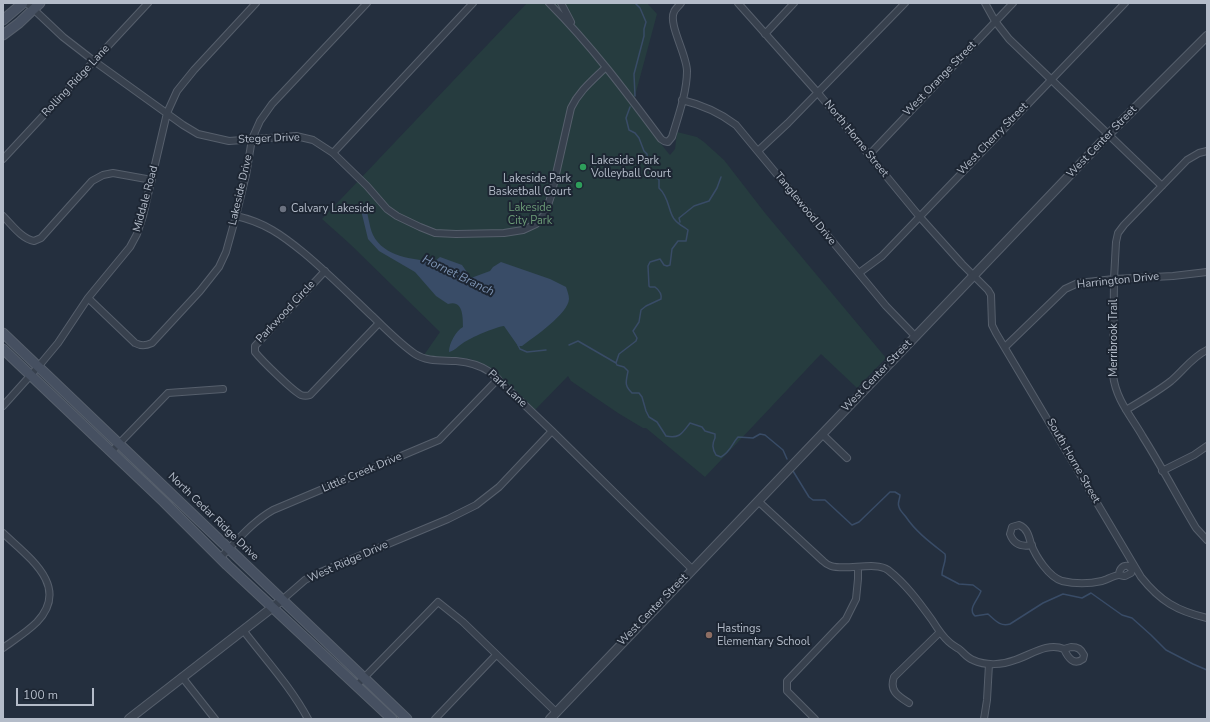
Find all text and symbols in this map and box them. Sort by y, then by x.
street label: West Orange Street [901,39,979,119]
street label: Rolling Ridge Lane [39,42,113,120]
street label: North Horne Street [821,98,891,180]
street label: West Cherry Street [955,100,1031,178]
street label: West Center Street [1064,103,1140,181]
street label: Steger Drive [238,131,300,147]
street label: Lakeside Drive [226,153,256,227]
place label: Lakeside Park Volleyball Court [591,154,671,180]
marker: Lakeside Park Volleyball Court [578,162,588,172]
street label: Middale Road [131,164,161,234]
street label: Tanglewood Drive [772,170,838,248]
place label: Lakeside Park Basketball Court [488,172,571,198]
marker: Lakeside Park Basketball Court [574,180,584,190]
park label: Lakeside City Park [508,201,552,227]
place label: Calvary Lakeside [291,202,374,216]
marker: Calvary Lakeside [278,204,288,214]
water label: Hornet Branch [420,252,496,300]
street label: Harrington Drive [1076,270,1160,292]
street label: Parkwood Circle [254,278,318,346]
street label: Merribrook Trail [1107,299,1121,377]
street label: West Center Street [839,337,915,415]
street label: Park Lane [485,368,529,410]
street label: South Horne Street [1043,416,1103,506]
street label: Little Creek Drive [320,450,404,496]
street label: North Cedar Ridge Drive [165,470,261,564]
street label: West Ridge Drive [306,538,390,586]
street label: West Center Street [615,571,691,649]
place label: Hastings Elementary School [717,622,810,648]
marker: Hastings Elementary School [704,630,714,640]
scale bar [18,680,96,706]
text: 100 m [23,687,58,703]

